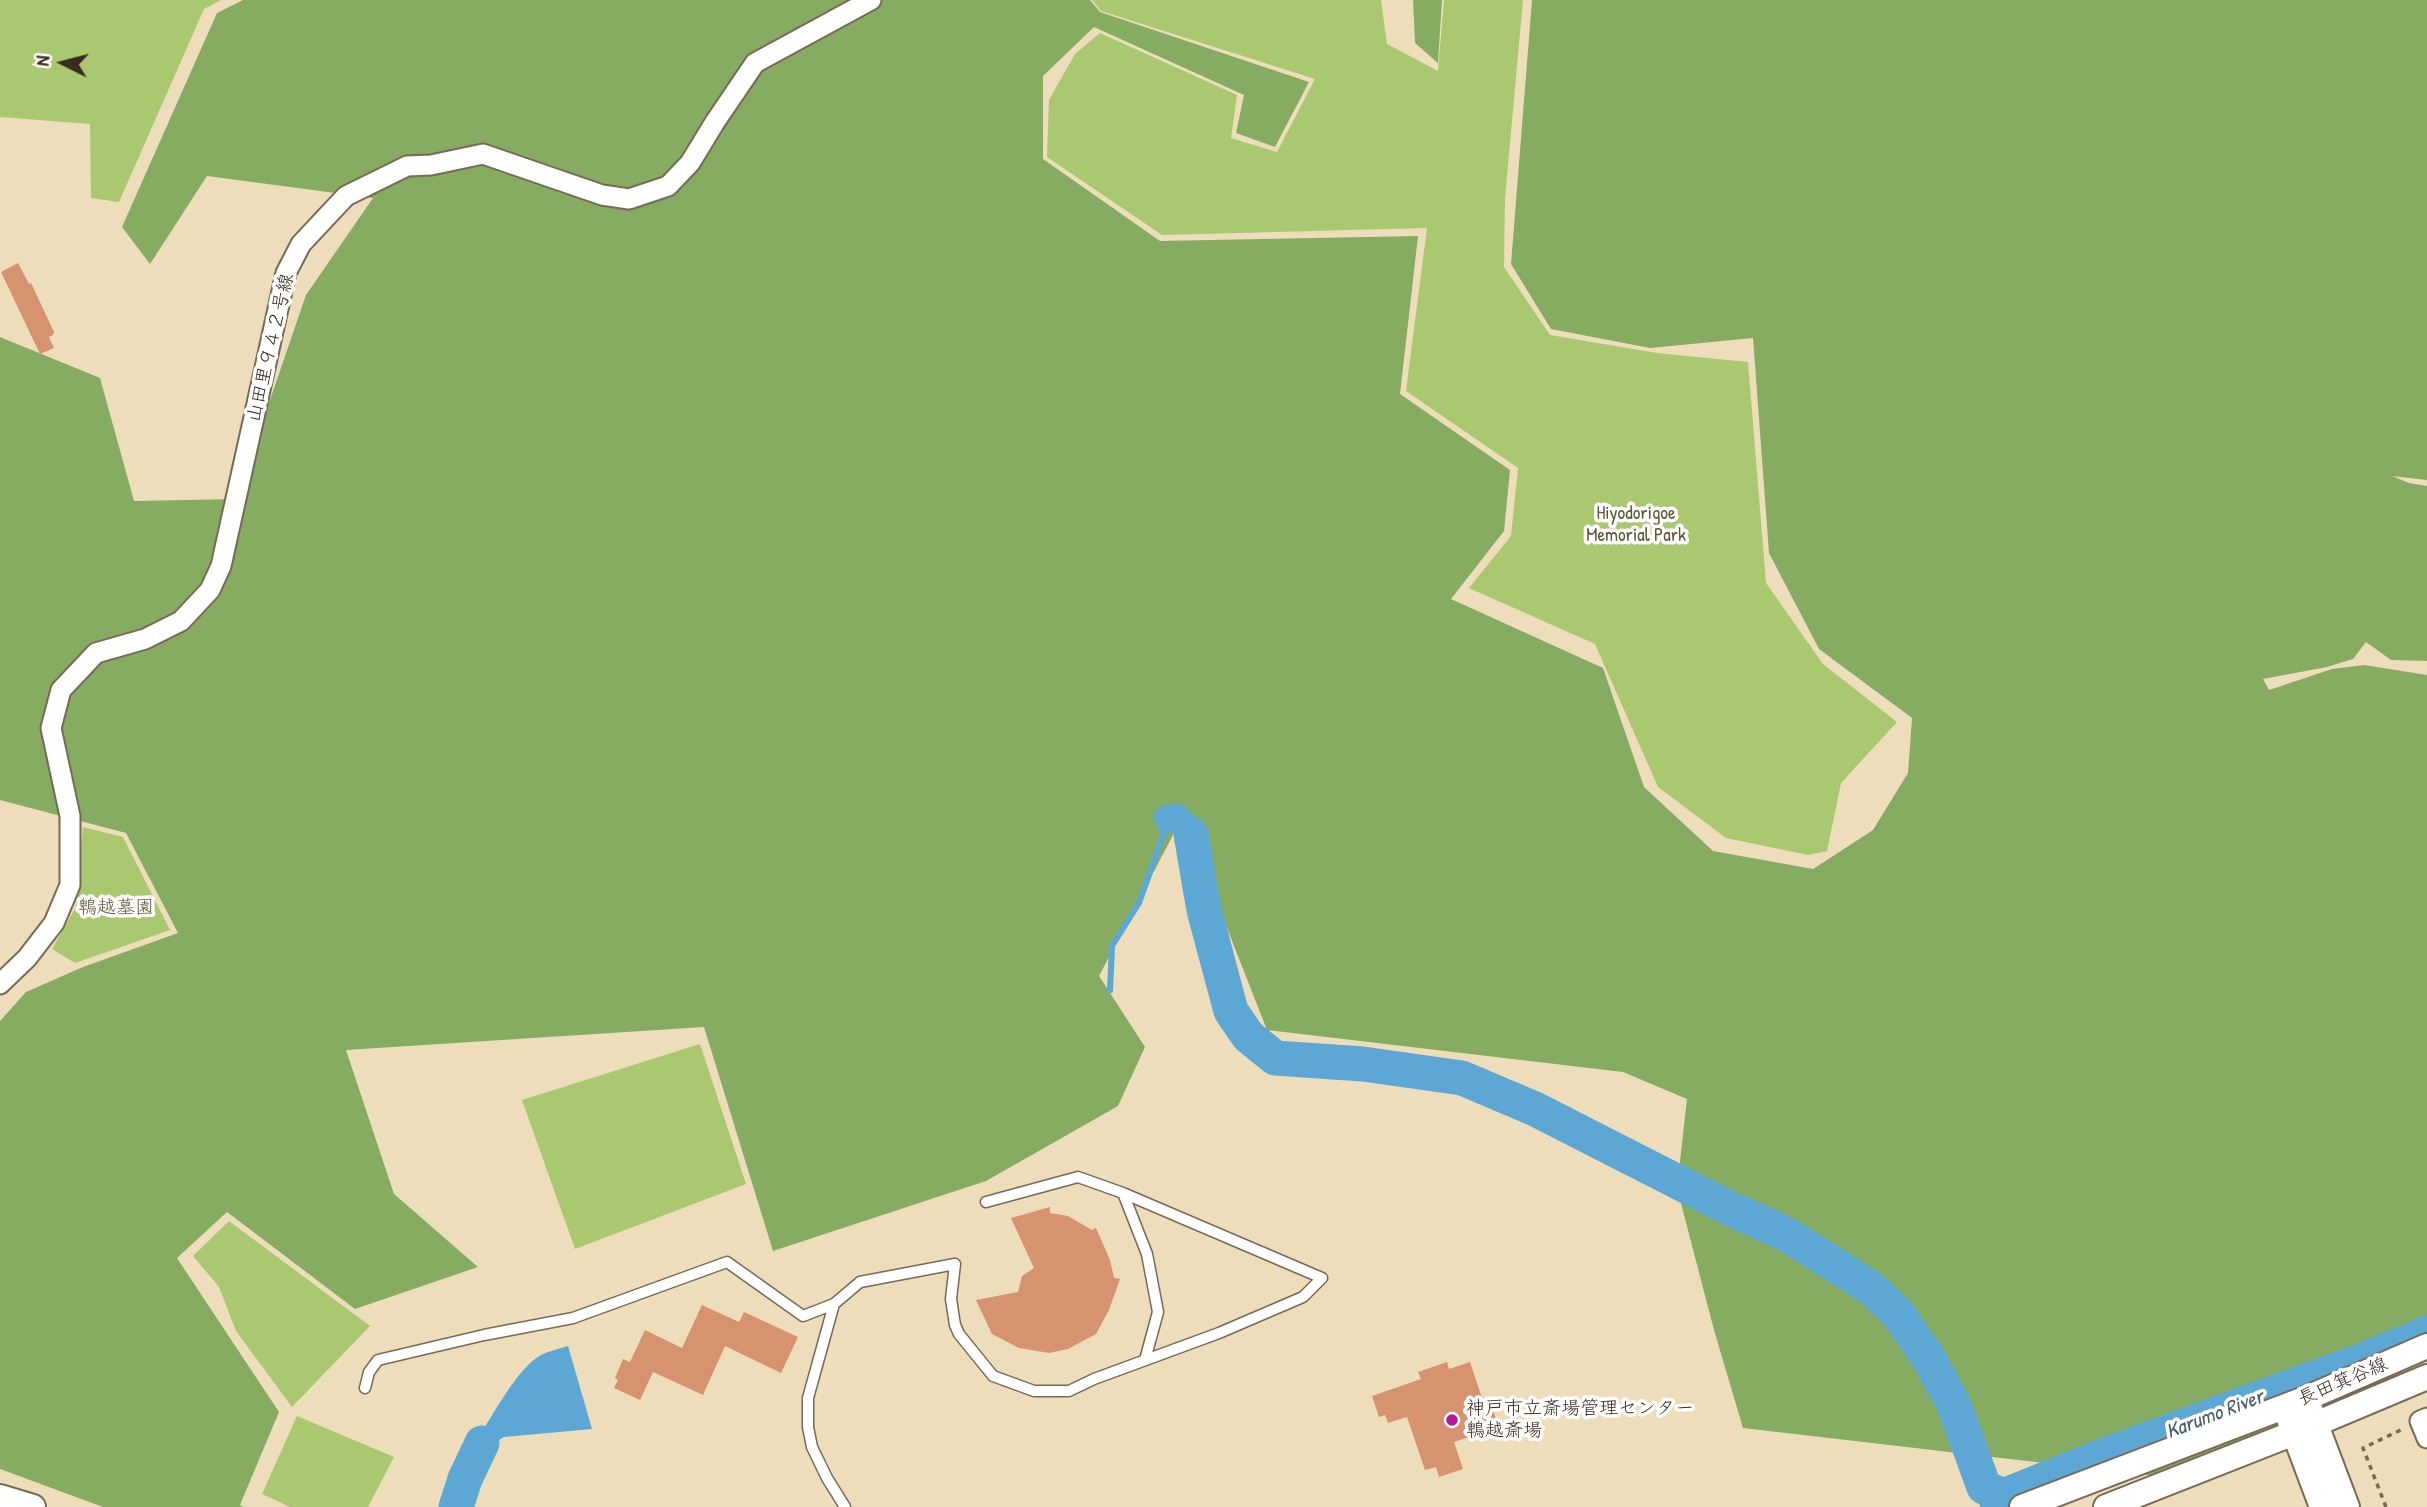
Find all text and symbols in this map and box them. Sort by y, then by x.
north arrow [28,28,98,98]
text: N [29,54,56,67]
street label: 山田里９４２号線 [243,271,299,425]
park label: Hiyodorigoe Memorial Park [1586,503,1686,547]
park label: 鵯越墓園 [78,897,154,919]
street label: 長田箕谷線 [2295,1353,2391,1411]
water label: Karumo River [2163,1385,2267,1445]
place label: 神戸市立斎場管理センター 鵯越斎場 [1466,1398,1694,1442]
marker: 神戸市立斎場管理センター 鵯越斎場 [1444,1412,1460,1428]

